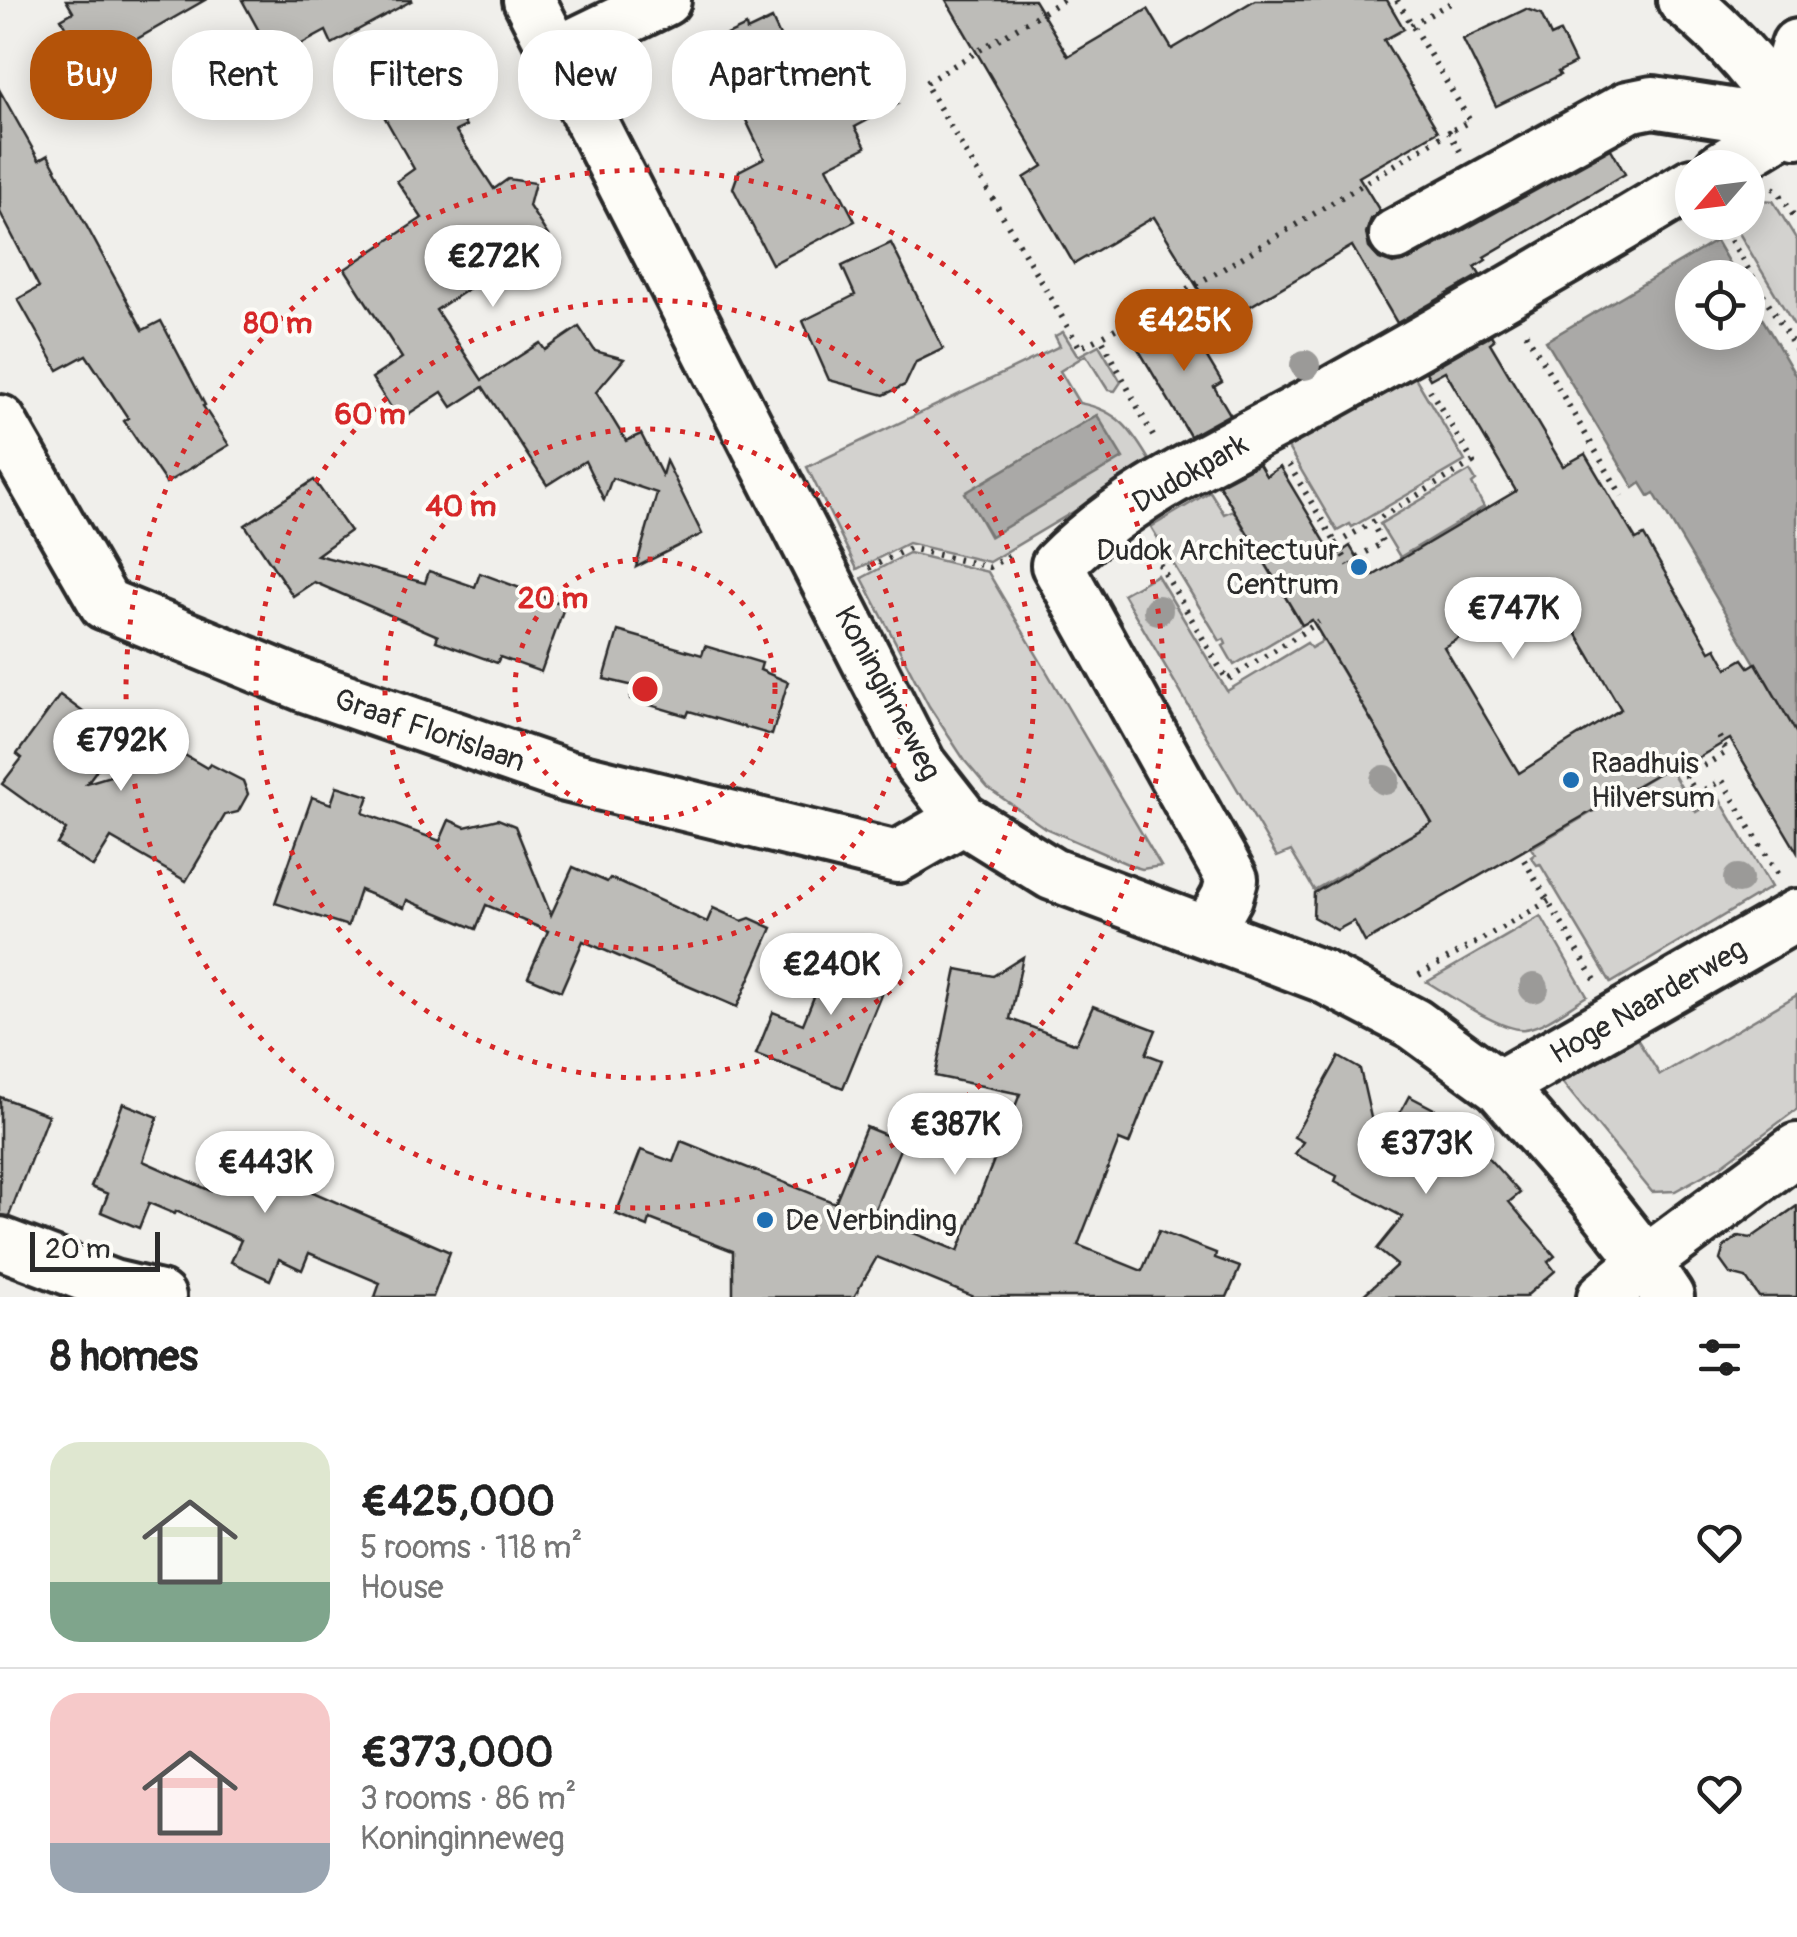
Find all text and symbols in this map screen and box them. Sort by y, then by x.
chip: Buy [30,30,152,120]
chip: Rent [172,30,313,120]
chip: Filters [333,30,498,120]
chip: New [518,30,652,120]
chip: Apartment [672,30,906,120]
north arrow [1675,150,1765,240]
map controls [1675,150,1765,350]
pin: €272K [423,225,563,310]
text: €272K [446,237,540,277]
button: locate [1675,260,1765,350]
pin: €425K [1114,289,1254,374]
text: €425K [1137,301,1231,341]
text: 80 m [244,305,312,342]
text: 60 m [334,396,406,433]
street label: Dudokpark [1126,425,1255,521]
text: 40 m [425,488,497,525]
place label: Dudok Architectuur Centrum [1096,532,1339,603]
marker: Dudok Architectuur Centrum [1348,556,1370,578]
pin: €747K [1443,577,1583,662]
text: 20 m [518,580,588,617]
text: €747K [1467,589,1559,629]
street label: Koninginneweg [826,600,949,787]
centre of rings [627,671,663,707]
street label: Graaf Florislaan [330,681,530,780]
pin: €792K [51,709,191,794]
text: €792K [75,721,167,761]
place label: Raadhuis Hilversum [1591,745,1715,816]
marker: Raadhuis Hilversum [1560,769,1582,791]
street label: Hoge Naarderweg [1544,930,1753,1073]
pin: €240K [761,933,901,1018]
text: €240K [782,945,880,985]
pin: €387K [885,1093,1025,1178]
text: €387K [909,1105,1001,1145]
pin: €373K [1356,1112,1496,1197]
text: €373K [1379,1124,1473,1164]
pin: €443K [195,1131,335,1216]
text: €443K [217,1143,313,1183]
place label: De Verbinding [785,1202,957,1239]
marker: De Verbinding [754,1209,776,1231]
scale bar [30,1227,160,1272]
text: 20 m [45,1232,111,1267]
icon: filters [1692,1330,1747,1385]
text: 8 homes [50,1331,198,1383]
text: €425,000 [360,1476,555,1528]
icon: home [130,1482,250,1602]
icon: heart [1692,1515,1747,1570]
text: 5 rooms · 118 m² [360,1528,582,1568]
text: House [360,1568,444,1608]
text: €373,000 [360,1727,554,1779]
icon: home [130,1733,250,1853]
icon: heart [1692,1766,1747,1821]
text: 3 rooms · 86 m² [360,1779,577,1819]
text: Koninginneweg [360,1819,565,1859]

